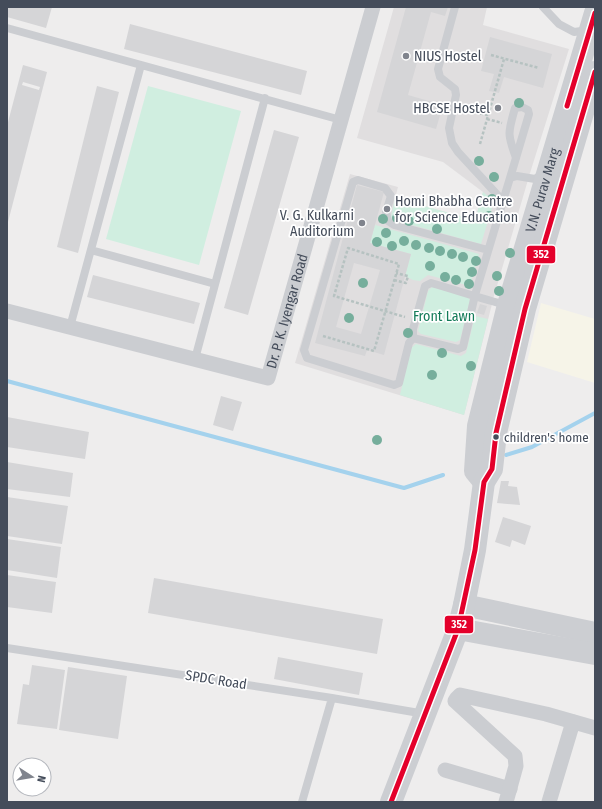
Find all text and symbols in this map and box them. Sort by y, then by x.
place label: NIUS Hostel [414,48,482,65]
marker: NIUS Hostel [401,51,411,61]
place label: HBCSE Hostel [413,100,490,117]
marker: HBCSE Hostel [493,103,503,113]
street label: V.N. Purav Marg [522,145,563,234]
place label: Homi Bhabha Centre for Science Education [395,193,518,226]
marker: Homi Bhabha Centre for Science Education [382,204,392,214]
place label: V. G. Kulkarni Auditorium [280,207,354,240]
marker: V. G. Kulkarni Auditorium [357,218,367,228]
line badge: 352 [526,245,556,264]
text: 352 [532,248,549,261]
street label: Dr. P. K. Iyengar Road [263,252,311,370]
park label: Front Lawn [413,308,475,325]
place label: children's home [504,430,589,445]
marker: children's home [491,432,501,442]
line badge: 352 [444,615,474,634]
text: 352 [450,618,467,631]
street label: SPDC Road [184,667,248,693]
north arrow [12,757,52,797]
text: N [34,774,48,784]

